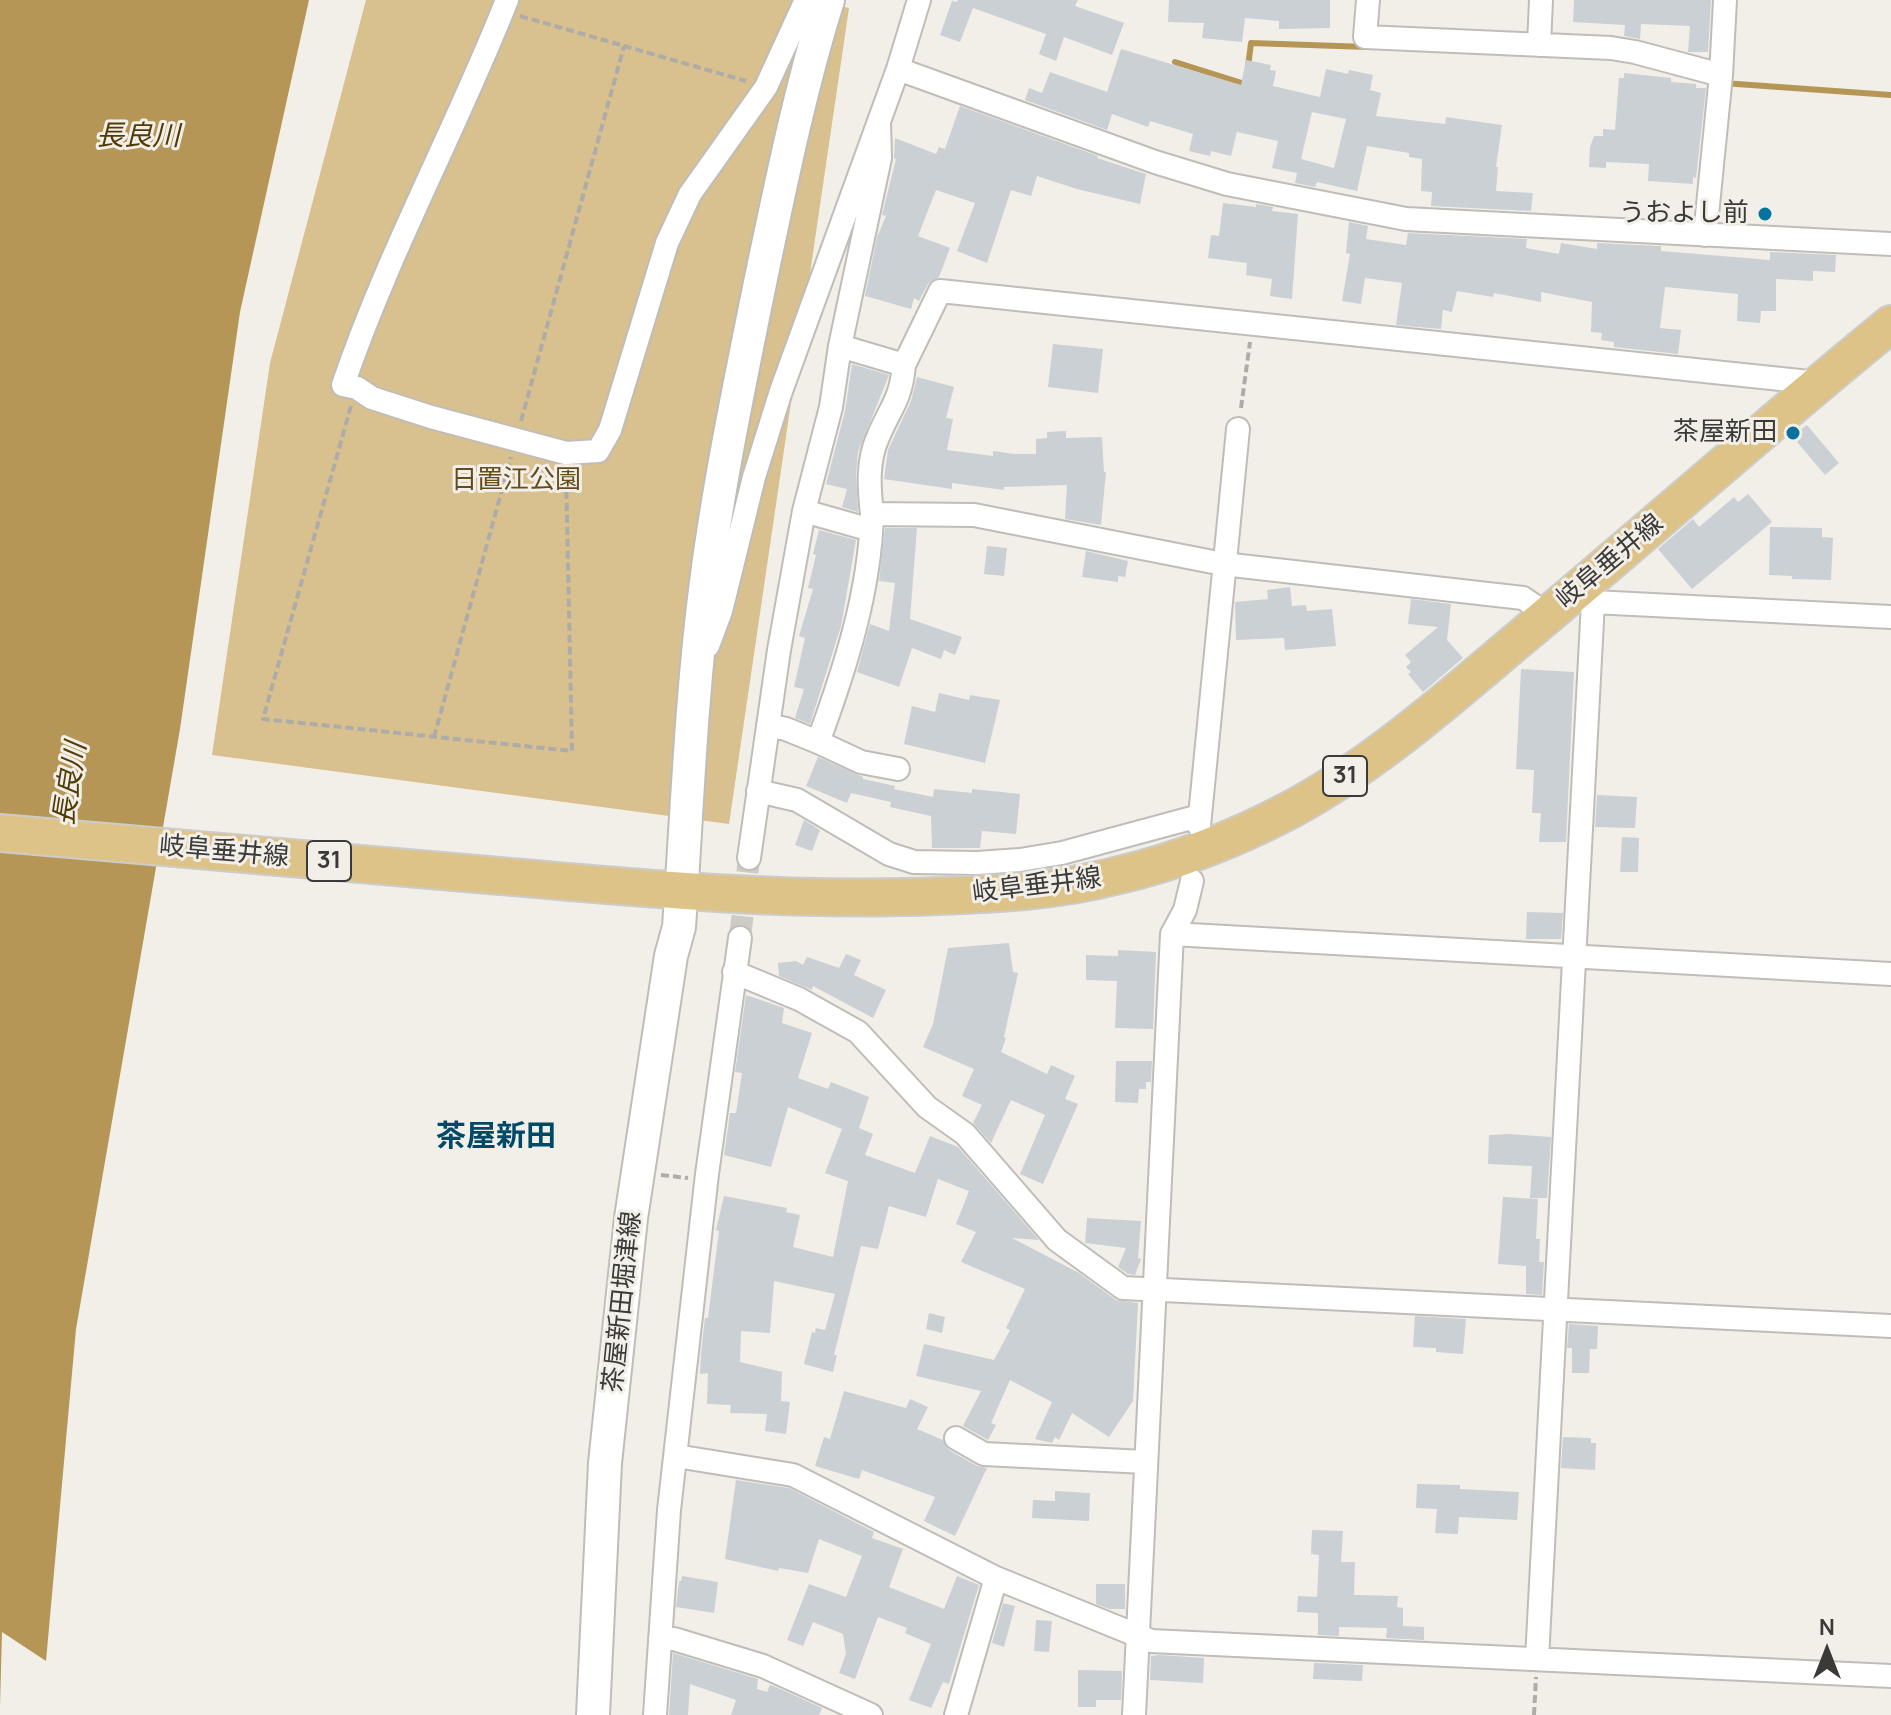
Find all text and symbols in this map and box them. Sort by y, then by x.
water label: 長良川 [96,120,180,154]
place label: うおよし前 [1619,198,1749,230]
marker: うおよし前 [1756,205,1774,223]
place label: 茶屋新田 [1673,417,1777,449]
marker: 茶屋新田 [1784,424,1802,442]
park label: 日置江公園 [451,465,581,497]
street label: 岐阜垂井線 [1550,508,1670,616]
water label: 長良川 [48,740,94,828]
road number: 31 [1323,756,1367,796]
street label: 岐阜垂井線 [158,831,290,873]
road number: 31 [307,841,351,881]
street label: 岐阜垂井線 [971,863,1103,909]
district label: 茶屋新田 [436,1120,556,1156]
street label: 茶屋新田堀津線 [598,1210,648,1394]
north arrow [1787,1611,1867,1691]
text: N [1819,1612,1835,1642]

